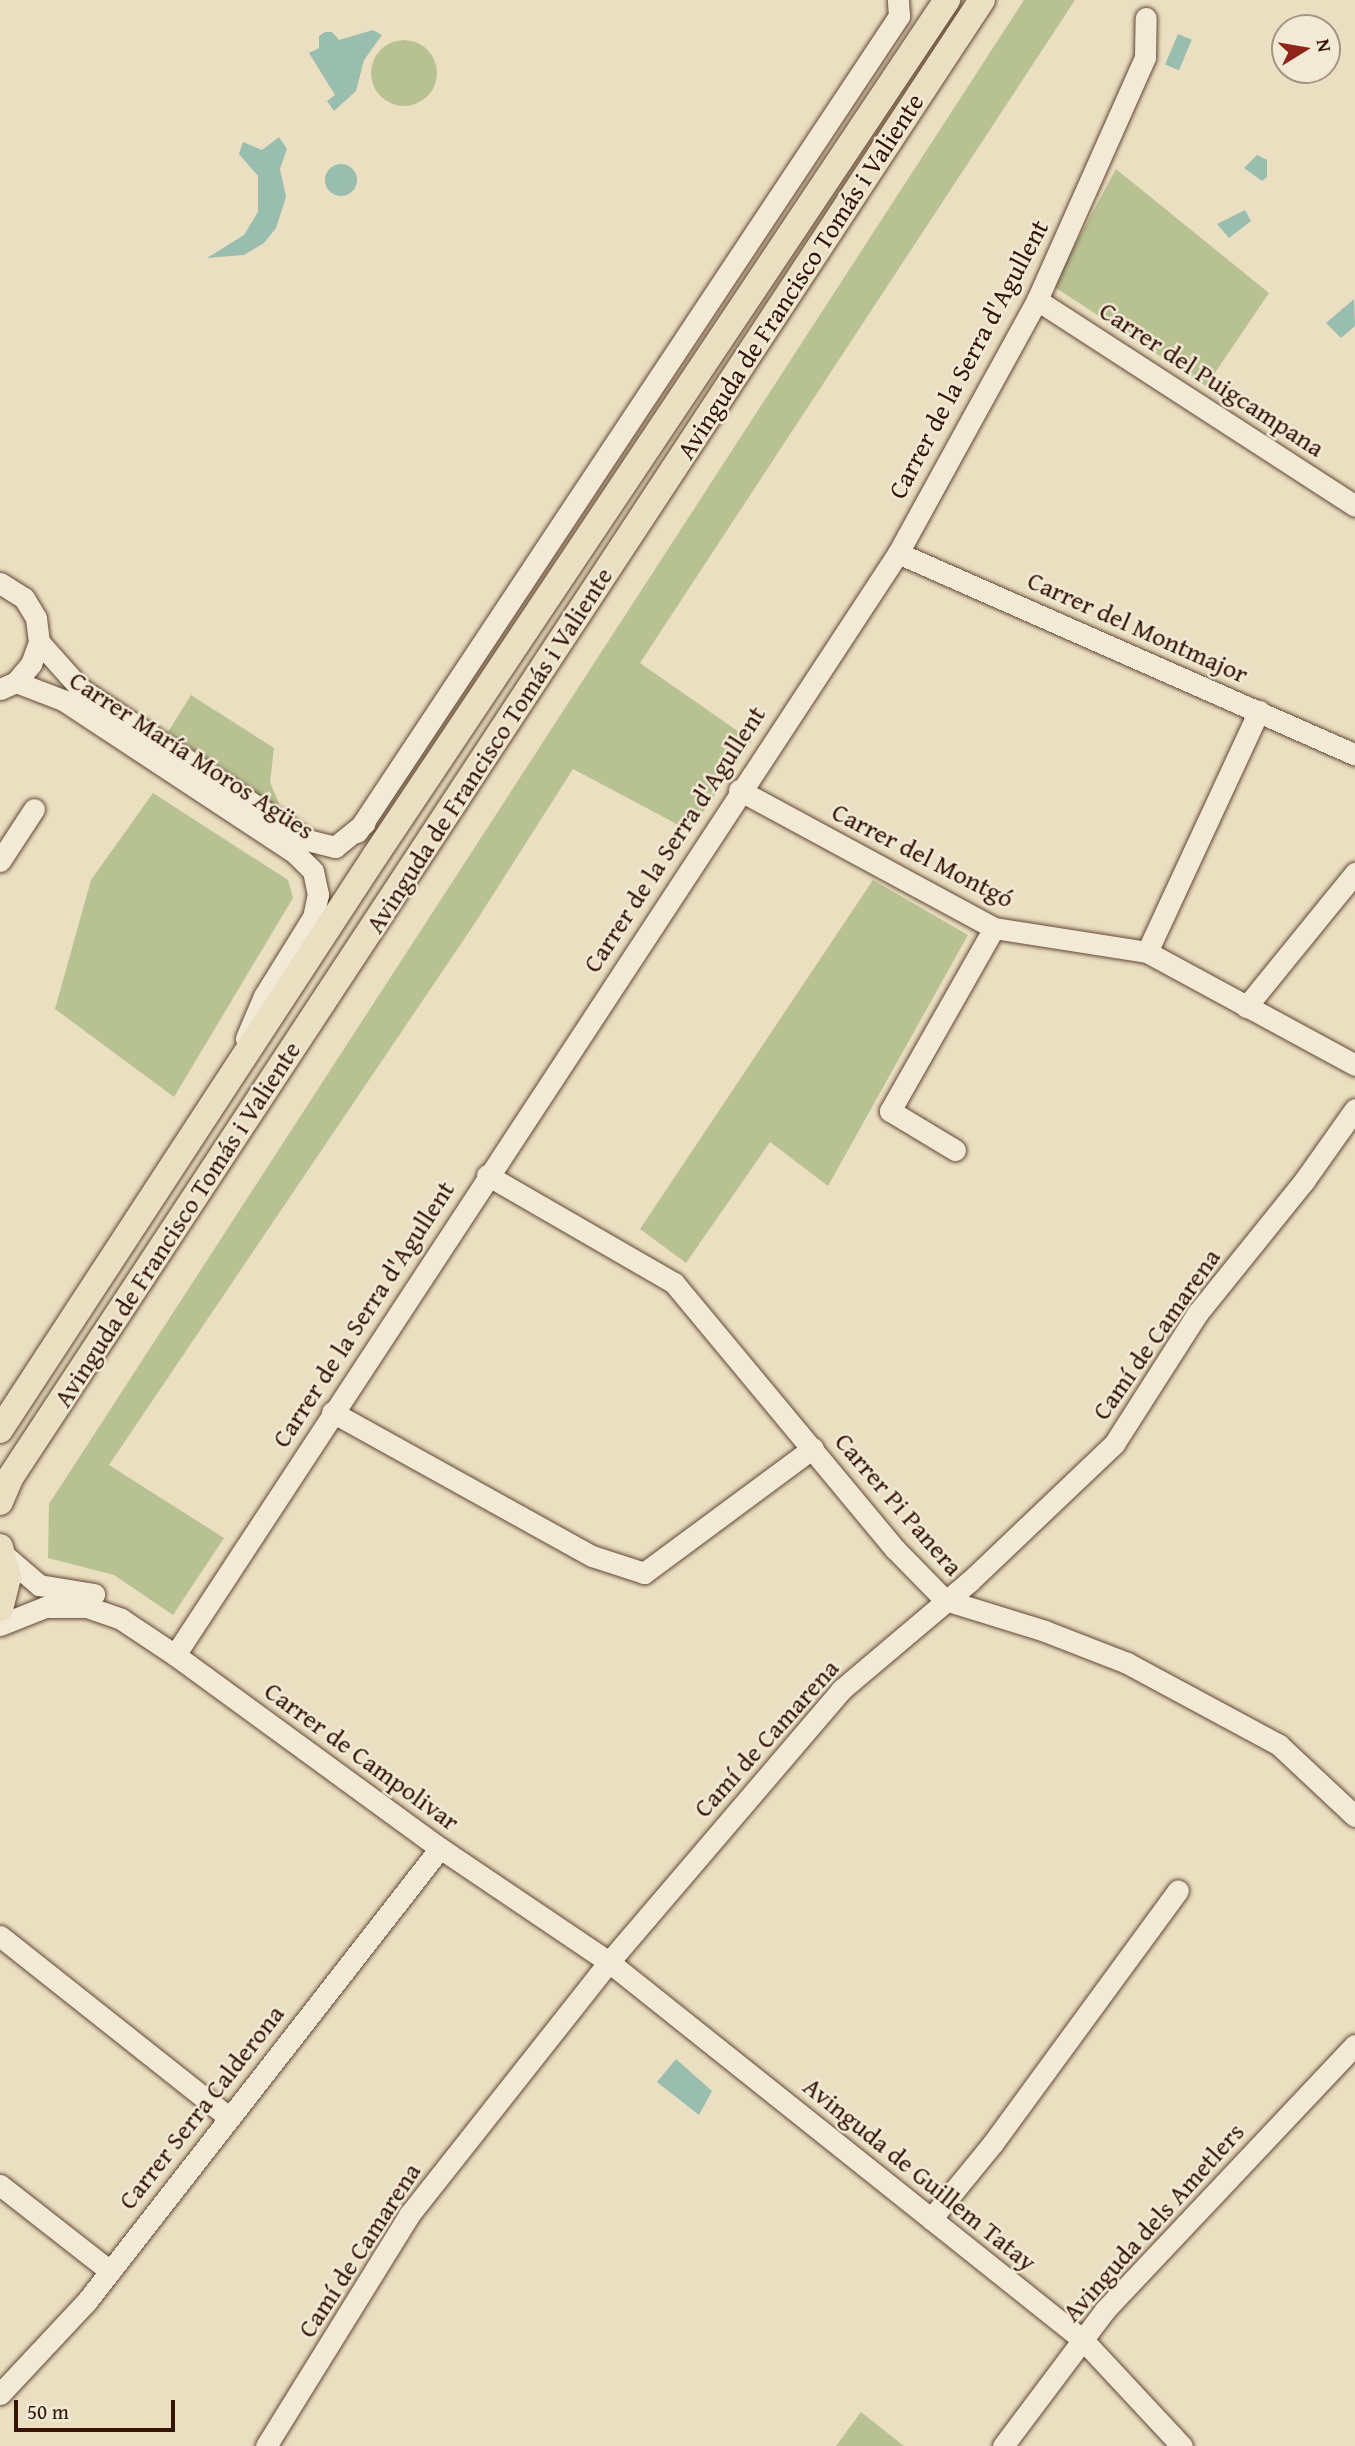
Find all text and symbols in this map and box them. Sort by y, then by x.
north arrow [1271,14,1341,84]
text: N [1310,36,1340,54]
street label: Avinguda de Francisco Tomás i Valiente [670,87,930,465]
street label: Carrer de la Serra d'Agullent [881,214,1055,504]
street label: Carrer del Puigcampana [1094,295,1330,463]
street label: Avinguda de Francisco Tomás i Valiente [359,561,619,939]
street label: Carrer del Montmajor [1023,564,1253,690]
street label: Carrer María Moros Agües [64,664,320,846]
street label: Carrer de la Serra d'Agullent [576,700,772,978]
street label: Carrer del Montgó [827,796,1019,914]
street label: Avinguda de Francisco Tomás i Valiente [47,1035,307,1413]
street label: Carrer de la Serra d'Agullent [265,1175,461,1453]
street label: Camí de Camarena [1085,1242,1227,1426]
street label: Carrer Pi Panera [829,1426,969,1582]
street label: Camí de Camarena [687,1653,845,1823]
street label: Carrer de Campolivar [259,1675,465,1837]
street label: Carrer Serra Calderona [112,1999,290,2215]
street label: Avinguda de Guillem Tatay [797,2070,1043,2278]
street label: Avinguda dels Ametlers [1056,2116,1250,2328]
street label: Camí de Camarena [291,2157,427,2343]
scale bar [18,2386,178,2430]
text: 50 m [27,2396,69,2427]

